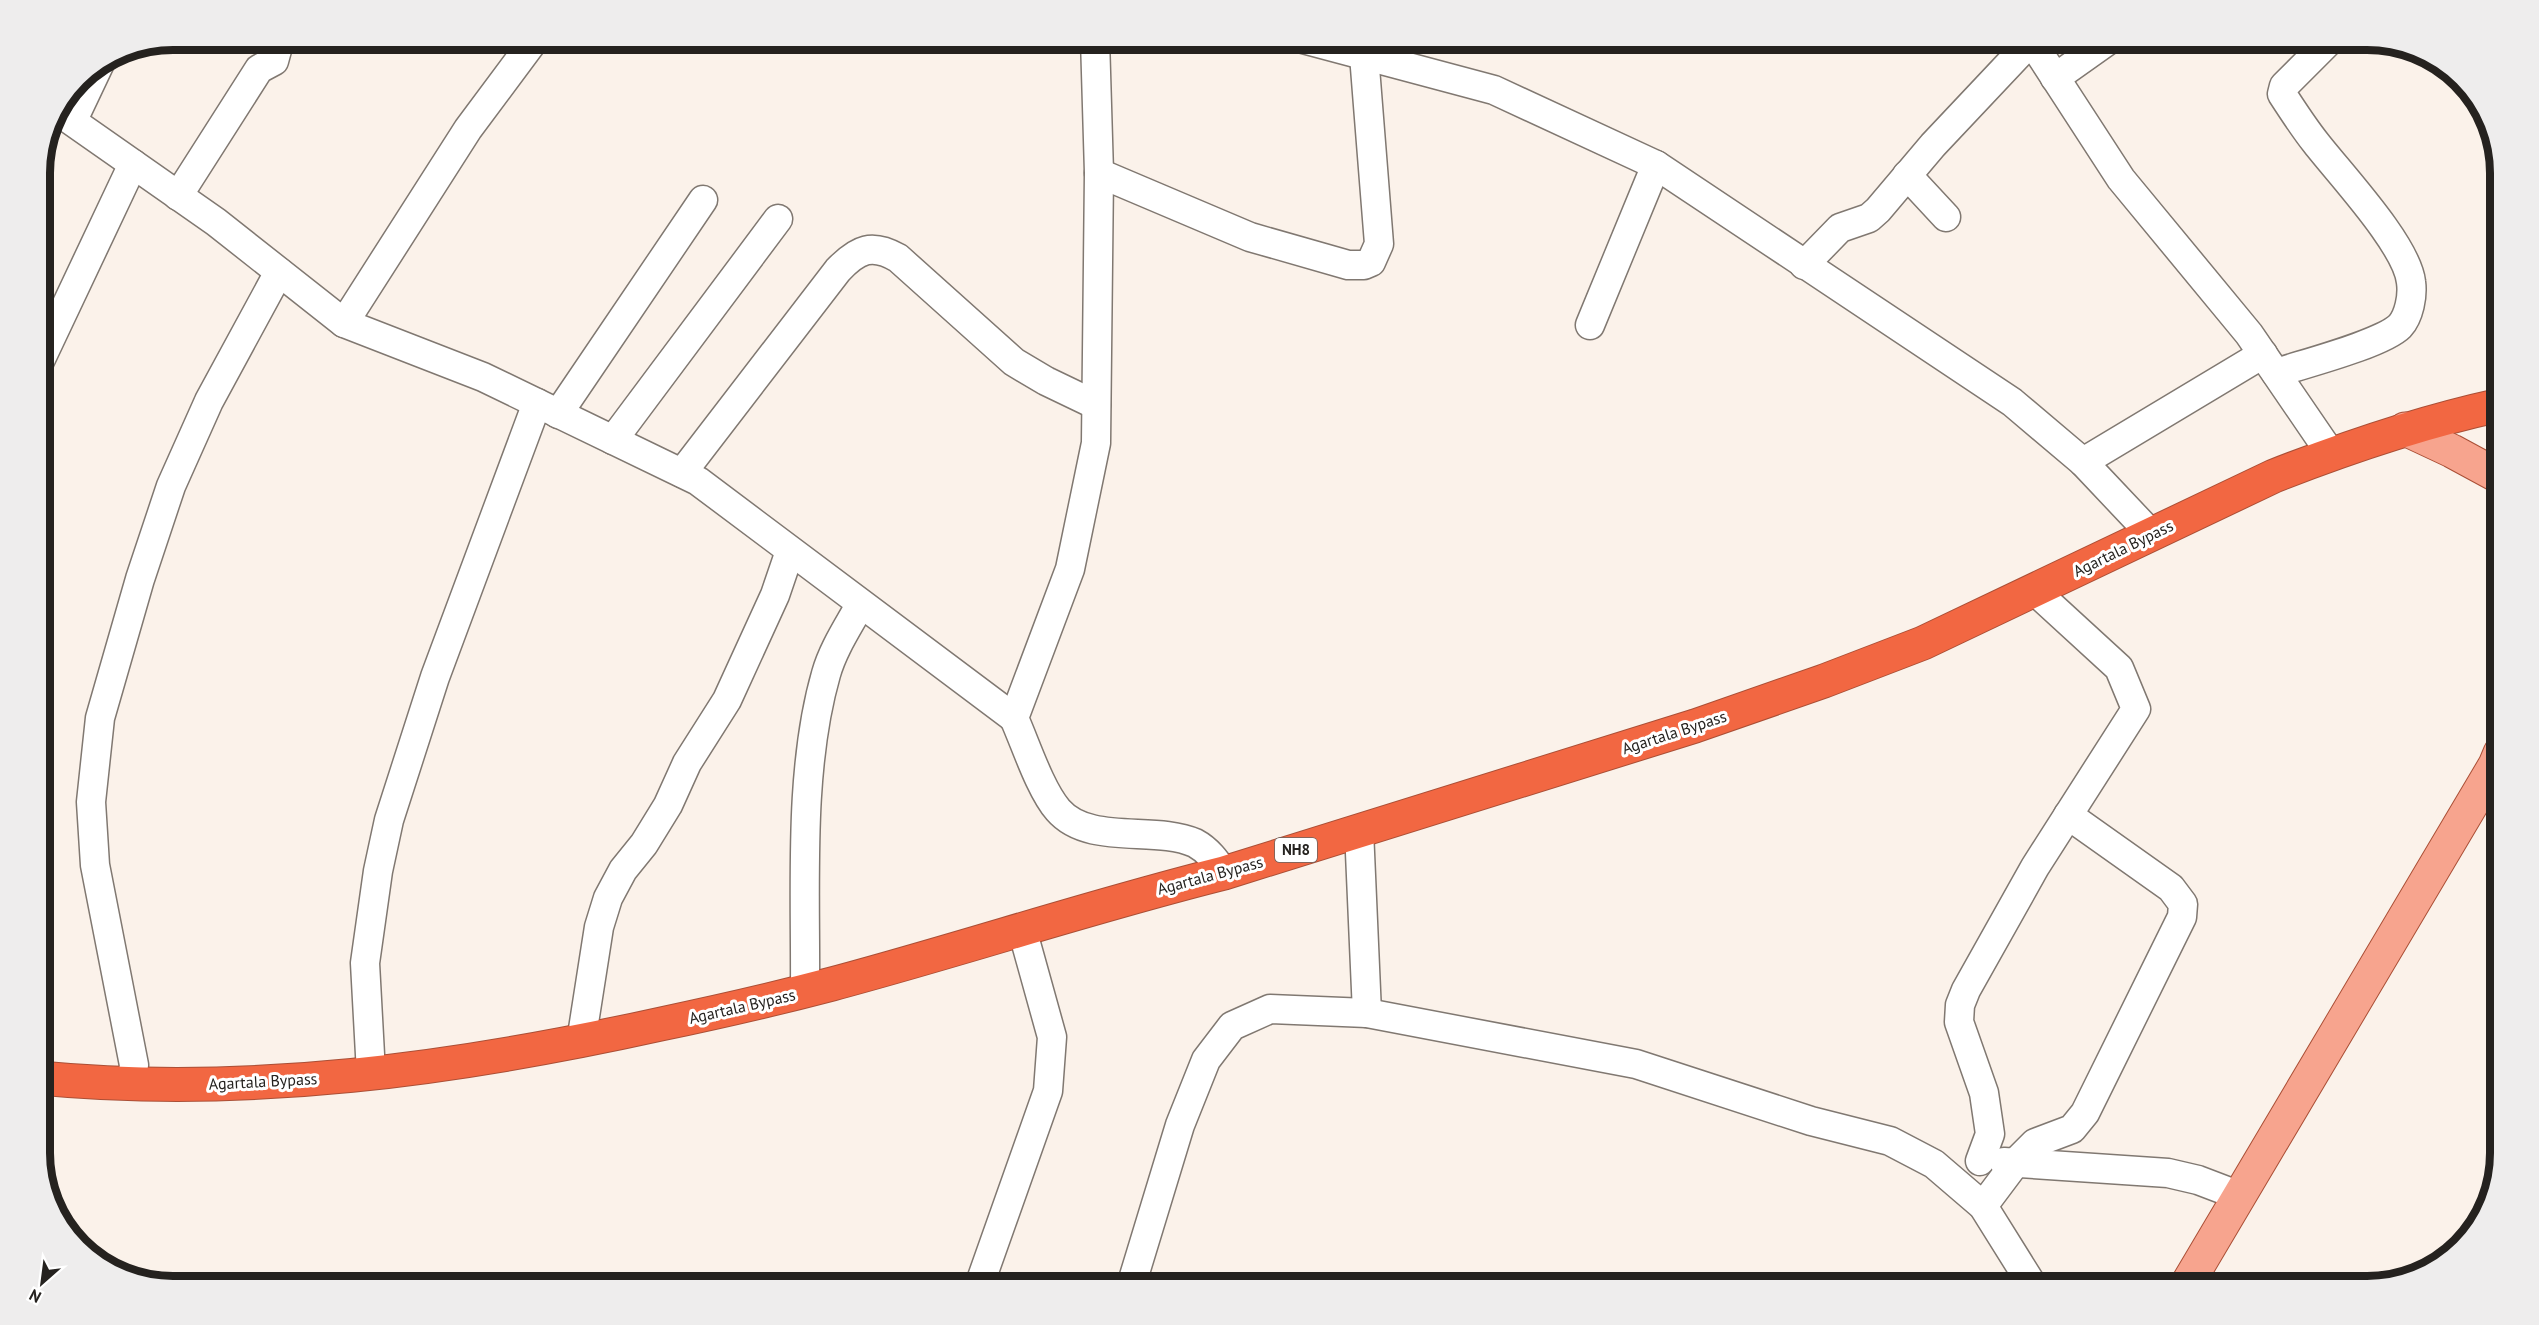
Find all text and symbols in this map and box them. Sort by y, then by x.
street label: Agartala Bypass [2070,515,2176,581]
street label: Agartala Bypass [1619,706,1729,758]
road number: NH8 [1275,838,1317,862]
street label: Agartala Bypass [1155,851,1265,899]
street label: Agartala Bypass [687,984,797,1028]
street label: Agartala Bypass [208,1068,318,1094]
north arrow [12,1253,72,1313]
text: N [26,1285,44,1308]

